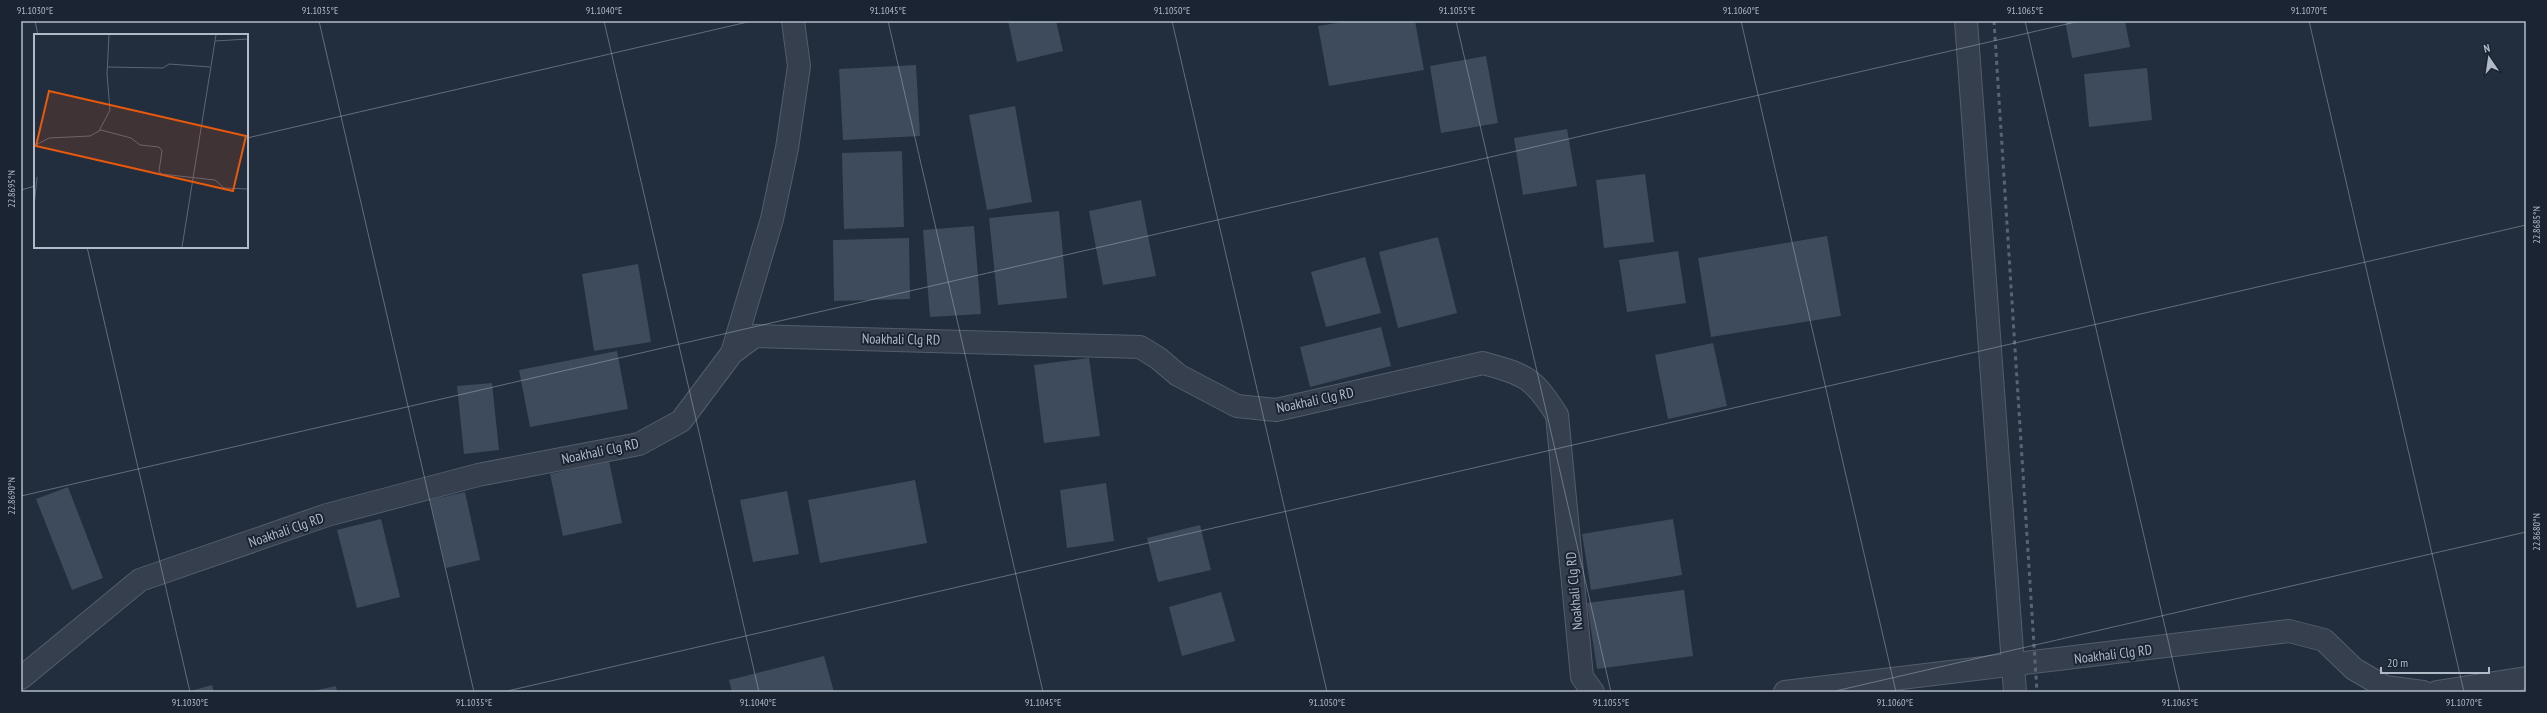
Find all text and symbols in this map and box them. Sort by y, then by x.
text: 91.1030°E [17,4,53,17]
text: 91.1035°E [302,4,338,17]
text: 91.1040°E [586,4,622,17]
text: 91.1045°E [870,4,906,17]
text: 91.1050°E [1154,4,1190,17]
text: 91.1055°E [1439,4,1475,17]
text: 91.1060°E [1723,4,1759,17]
text: 91.1065°E [2007,4,2043,17]
text: 91.1070°E [2291,4,2327,17]
inset map [34,34,248,248]
north arrow [2469,38,2509,78]
text: N [2482,41,2491,56]
text: 22.8695°N [5,170,18,208]
text: 22.8685°N [2530,206,2543,244]
street label: Noakhali Clg RD [862,329,940,349]
street label: Noakhali Clg RD [1275,383,1355,417]
street label: Noakhali Clg RD [560,434,640,468]
text: 22.8690°N [5,477,18,515]
street label: Noakhali Clg RD [246,509,326,551]
text: 22.8680°N [2530,513,2543,551]
street label: Noakhali Clg RD [1562,551,1586,631]
street label: Noakhali Clg RD [2073,640,2153,668]
scale bar [2381,649,2489,675]
text: 20 m [2387,655,2408,670]
text: 91.1030°E [172,696,208,709]
text: 91.1035°E [456,696,492,709]
text: 91.1040°E [740,696,776,709]
text: 91.1045°E [1025,696,1061,709]
text: 91.1050°E [1309,696,1345,709]
text: 91.1055°E [1593,696,1629,709]
text: 91.1060°E [1877,696,1913,709]
text: 91.1065°E [2162,696,2198,709]
text: 91.1070°E [2446,696,2482,709]

